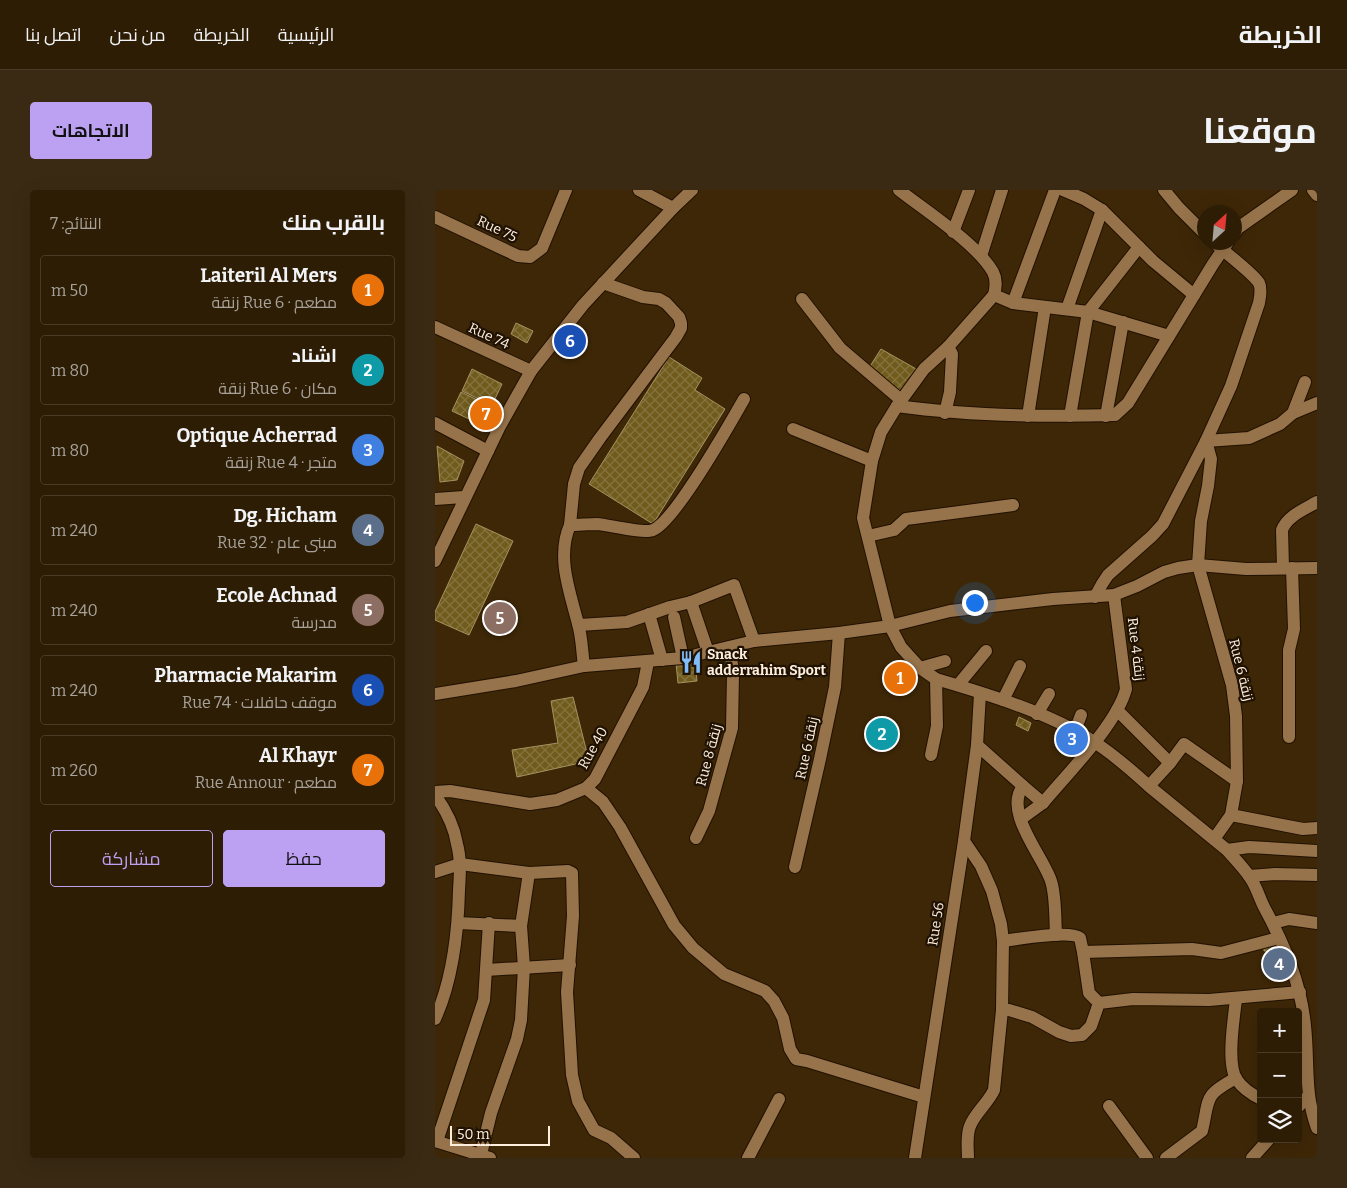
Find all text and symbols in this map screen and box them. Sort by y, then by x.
text: الخريطة [1239,21,1322,49]
text: اتصل بنا [25,24,82,46]
text: من نحن [110,24,166,46]
text: الخريطة [194,24,250,46]
text: الرئيسية [278,24,334,46]
button: الاتجاهات [30,102,152,159]
text: موقعنا [1203,110,1317,152]
north arrow [1197,205,1242,250]
text: بالقرب منك [282,210,385,236]
street label: Rue 75 [474,212,520,246]
text: النتائج: 7 [50,214,102,233]
text: Laiteril Al Mers [200,264,337,287]
text: 50 m [51,281,88,300]
text: 1 [365,281,371,300]
text: مطعم · Rue 6 زنقة [212,293,337,312]
street label: Rue 74 [466,319,512,353]
pin: 6 [554,322,586,360]
text: اشناد [291,344,337,367]
text: 80 m [51,361,89,380]
text: 2 [364,361,373,380]
text: مكان · Rue 6 زنقة [218,379,337,398]
pin: 7 [470,395,502,433]
text: Optique Acherrad [176,424,337,447]
text: 80 m [51,441,89,460]
text: 3 [363,441,373,460]
text: متجر · Rue 4 زنقة [225,453,337,472]
text: Dg. Hicham [233,504,337,527]
text: 240 m [51,521,98,540]
text: 4 [363,521,373,540]
text: مبنى عام · Rue 32 [217,533,337,552]
text: Ecole Achnad [216,584,337,607]
your location [962,590,988,616]
pin: 5 [484,599,516,637]
text: 240 m [51,601,98,620]
text: 5 [364,601,372,620]
text: مدرسة [291,613,337,632]
street label: Rue 4 زنقة [1124,616,1148,682]
street label: Rue 6 زنقة [1225,637,1257,703]
place label: Snack adderrahim Sport [707,646,826,679]
restaurant icon: Snack adderrahim Sport [678,649,704,675]
pin: 1 [884,659,916,697]
text: Pharmacie Makarim [154,664,337,687]
text: 240 m [51,681,98,700]
text: 6 [363,681,373,700]
text: موقف حافلات · Rue 74 [182,693,337,712]
street label: Rue 6 زنقة [792,715,822,781]
pin: 2 [866,715,898,753]
pin: 3 [1056,720,1088,758]
street label: Rue 8 زنقة [693,722,725,788]
street label: Rue 40 [575,724,611,772]
text: Al Khayr [259,744,337,767]
text: 260 m [51,761,98,780]
text: 7 [364,761,372,780]
text: مطعم · Rue Annour [195,773,337,792]
button: مشاركة [50,830,213,887]
button: حفظ [223,830,385,887]
street label: Rue 56 [924,901,948,947]
pin: 4 [1263,945,1295,983]
map controls [1257,1008,1302,1143]
button: + [1257,1008,1302,1053]
button: − [1257,1053,1302,1098]
button: layers [1257,1098,1302,1143]
scale bar [450,1123,550,1146]
text: 50 m [457,1126,490,1143]

